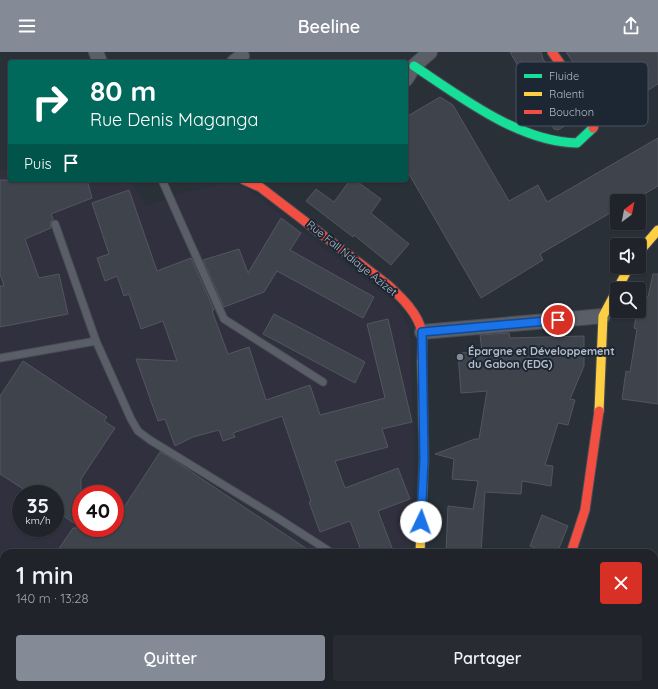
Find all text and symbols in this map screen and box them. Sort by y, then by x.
icon: menu [16,15,38,37]
text: Beeline [298,15,360,38]
icon: share [620,15,642,37]
legend [516,62,648,126]
text: Fluide [549,69,579,83]
text: 80 m [90,73,156,108]
icon: right [24,76,76,128]
text: Ralenti [549,87,584,101]
text: Bouchon [549,105,594,119]
text: Rue Denis Maganga [90,108,258,131]
icon: arrive [60,152,82,174]
text: Puis [24,154,52,173]
north arrow [610,194,646,230]
map controls [610,194,646,318]
street label: Rue Fall Ndiaye Azizet [304,217,400,299]
button: sound [610,238,646,274]
button: search [610,282,646,318]
pin [541,303,575,337]
icon: arrive [547,309,569,331]
place label: Épargne et Développement du Gabon (EDG) [468,344,615,371]
marker: Épargne et Développement du Gabon (EDG) [455,352,465,362]
speed limit sign: 40 [72,485,124,537]
text: 35 [27,493,49,518]
position arrow [400,501,442,543]
text: km/h [25,514,51,527]
text: 1 min [16,560,74,590]
button: close [600,562,642,604]
text: 140 m · 13:28 [16,590,89,606]
button: Quitter [16,635,325,681]
button: Partager [333,635,642,681]

